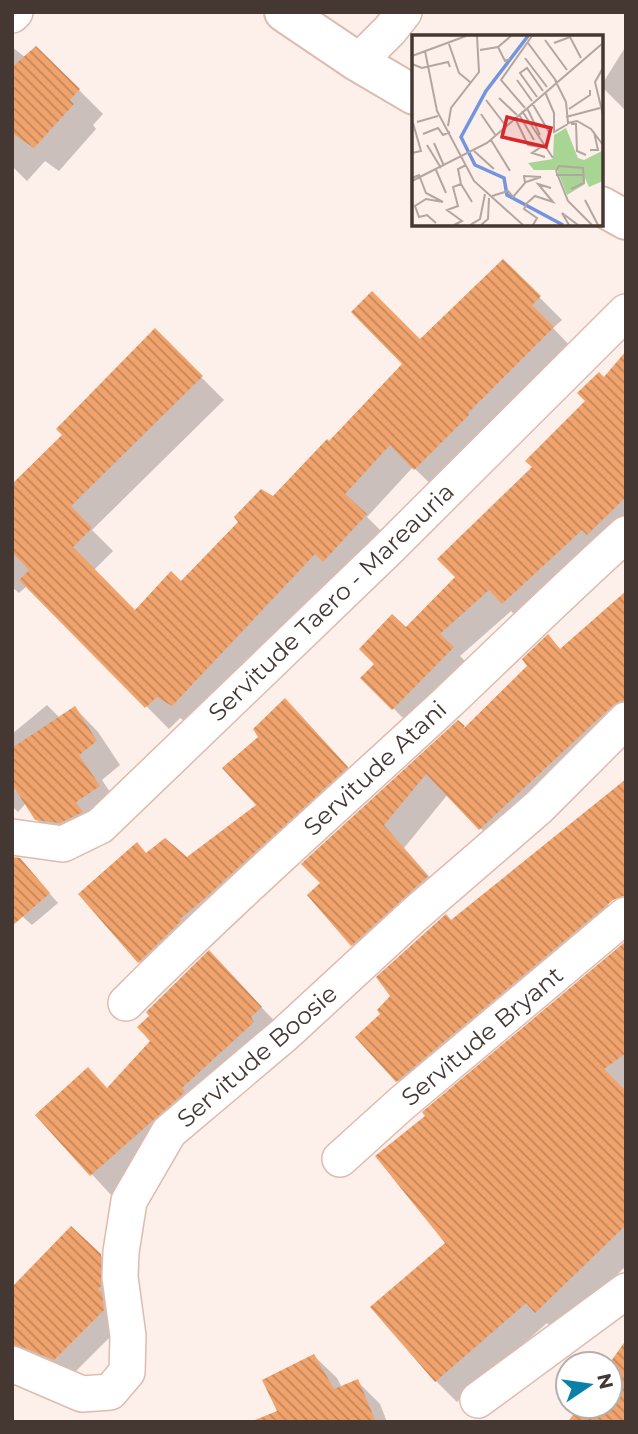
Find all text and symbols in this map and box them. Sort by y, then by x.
inset map [412,35,603,226]
street label: Servitude Taero - Mareauria [202,477,460,727]
street label: Servitude Atani [298,694,452,842]
street label: Servitude Bryant [395,960,569,1112]
street label: Servitude Boosie [171,979,343,1133]
north arrow [554,1350,624,1420]
text: N [592,1371,618,1391]

